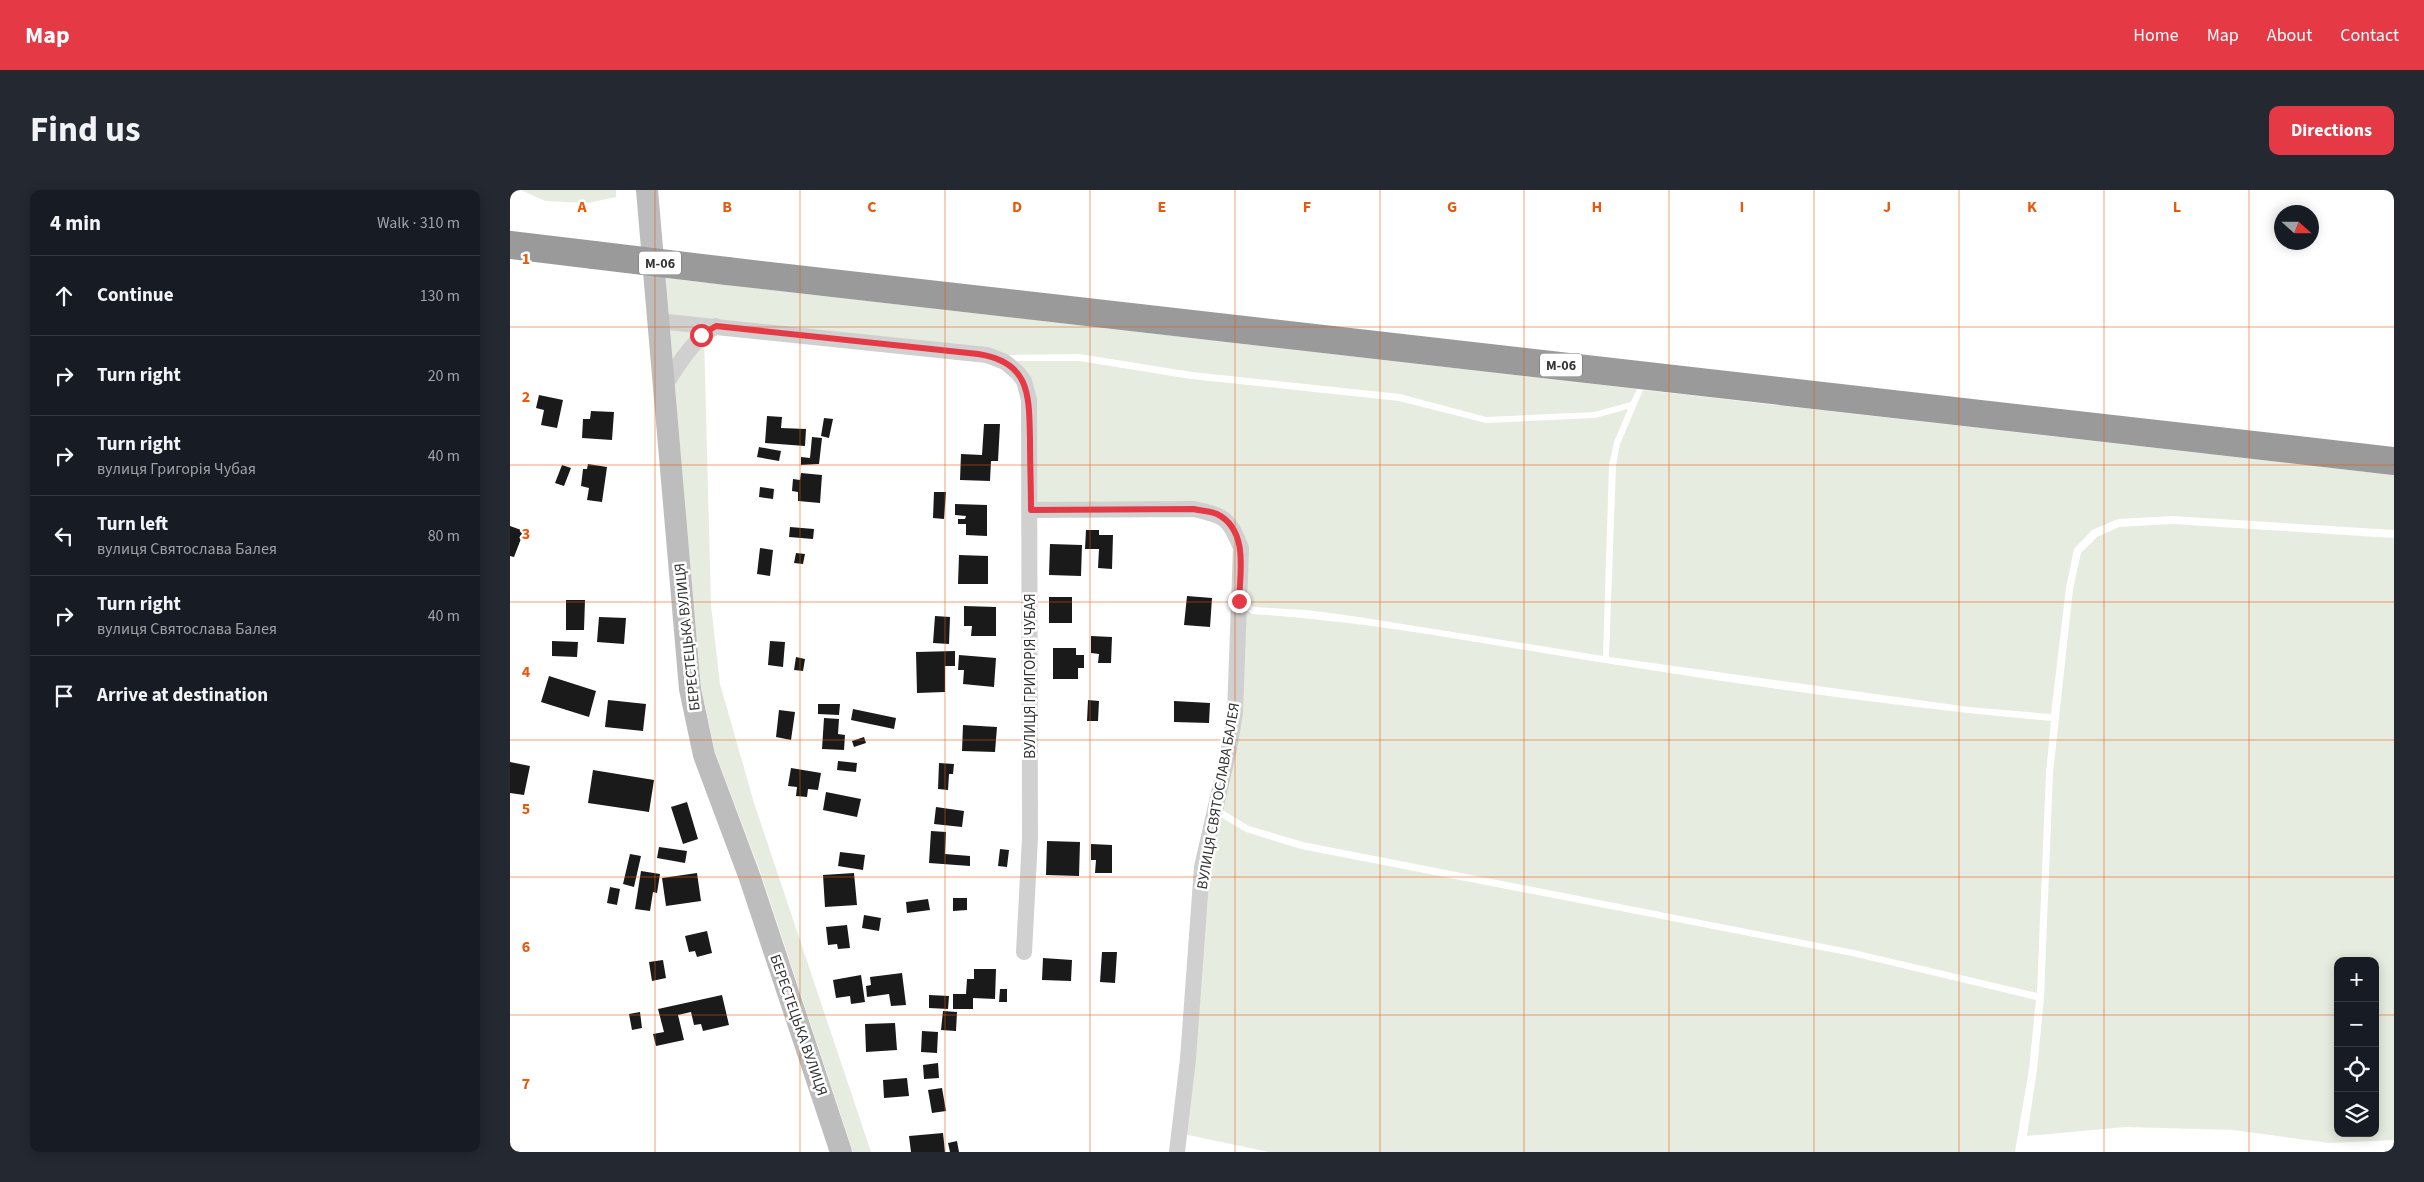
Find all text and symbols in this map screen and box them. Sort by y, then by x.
text: Map [25,18,70,53]
text: Home [2133,23,2179,48]
text: Map [2207,23,2239,48]
text: About [2267,23,2312,48]
text: Contact [2340,23,2399,48]
text: Find us [30,105,140,155]
button: Directions [2269,106,2394,155]
text: A [576,196,587,218]
text: B [722,196,732,218]
text: C [867,196,877,218]
text: D [1012,196,1022,218]
text: E [1158,196,1166,218]
text: F [1303,196,1311,218]
text: G [1447,196,1457,218]
text: H [1592,196,1602,218]
text: I [1740,196,1744,218]
text: J [1883,196,1891,218]
text: K [2027,196,2037,218]
text: L [2173,196,2181,218]
north arrow [2274,205,2319,250]
text: 4 min [50,208,101,238]
text: Walk · 310 m [377,212,460,234]
text: 1 [522,248,530,270]
road number: М-06 [639,252,681,274]
icon: ahead [50,282,78,310]
text: Continue [97,282,174,309]
text: 130 m [420,285,460,307]
route start [690,324,713,347]
road number: М-06 [1540,354,1582,376]
icon: right [50,362,78,390]
text: Turn right [97,362,181,389]
text: 20 m [428,365,460,387]
text: 2 [522,386,530,408]
text: Turn right [97,431,181,458]
icon: right [50,442,78,470]
text: 40 m [428,445,460,467]
text: вулиця Григорія Чубая [97,458,256,480]
text: Turn left [97,511,168,538]
icon: left [50,522,78,550]
text: 3 [522,523,530,545]
text: 80 m [428,525,460,547]
text: вулиця Святослава Балея [97,538,277,560]
street label: БЕРЕСТЕЦЬКА ВУЛИЦЯ [669,562,706,712]
route end [1228,590,1251,613]
text: Turn right [97,591,181,618]
street label: ВУЛИЦЯ ГРИГОРІЯ ЧУБАЯ [1020,593,1041,759]
icon: right [50,602,78,630]
text: 40 m [428,605,460,627]
text: вулиця Святослава Балея [97,618,277,640]
text: 4 [522,661,531,683]
icon: arrive [50,682,78,710]
text: Arrive at destination [97,682,268,709]
street label: ВУЛИЦЯ СВЯТОСЛАВА БАЛЕЯ [1192,701,1245,891]
text: 5 [522,798,530,820]
text: 6 [522,936,530,958]
street label: БЕРЕСТЕЦЬКА ВУЛИЦЯ [764,952,833,1099]
map controls [2334,957,2379,1137]
button: + [2334,957,2379,1002]
button: − [2334,1002,2379,1047]
button: locate [2334,1047,2379,1092]
text: 7 [522,1073,530,1095]
button: layers [2334,1092,2379,1137]

